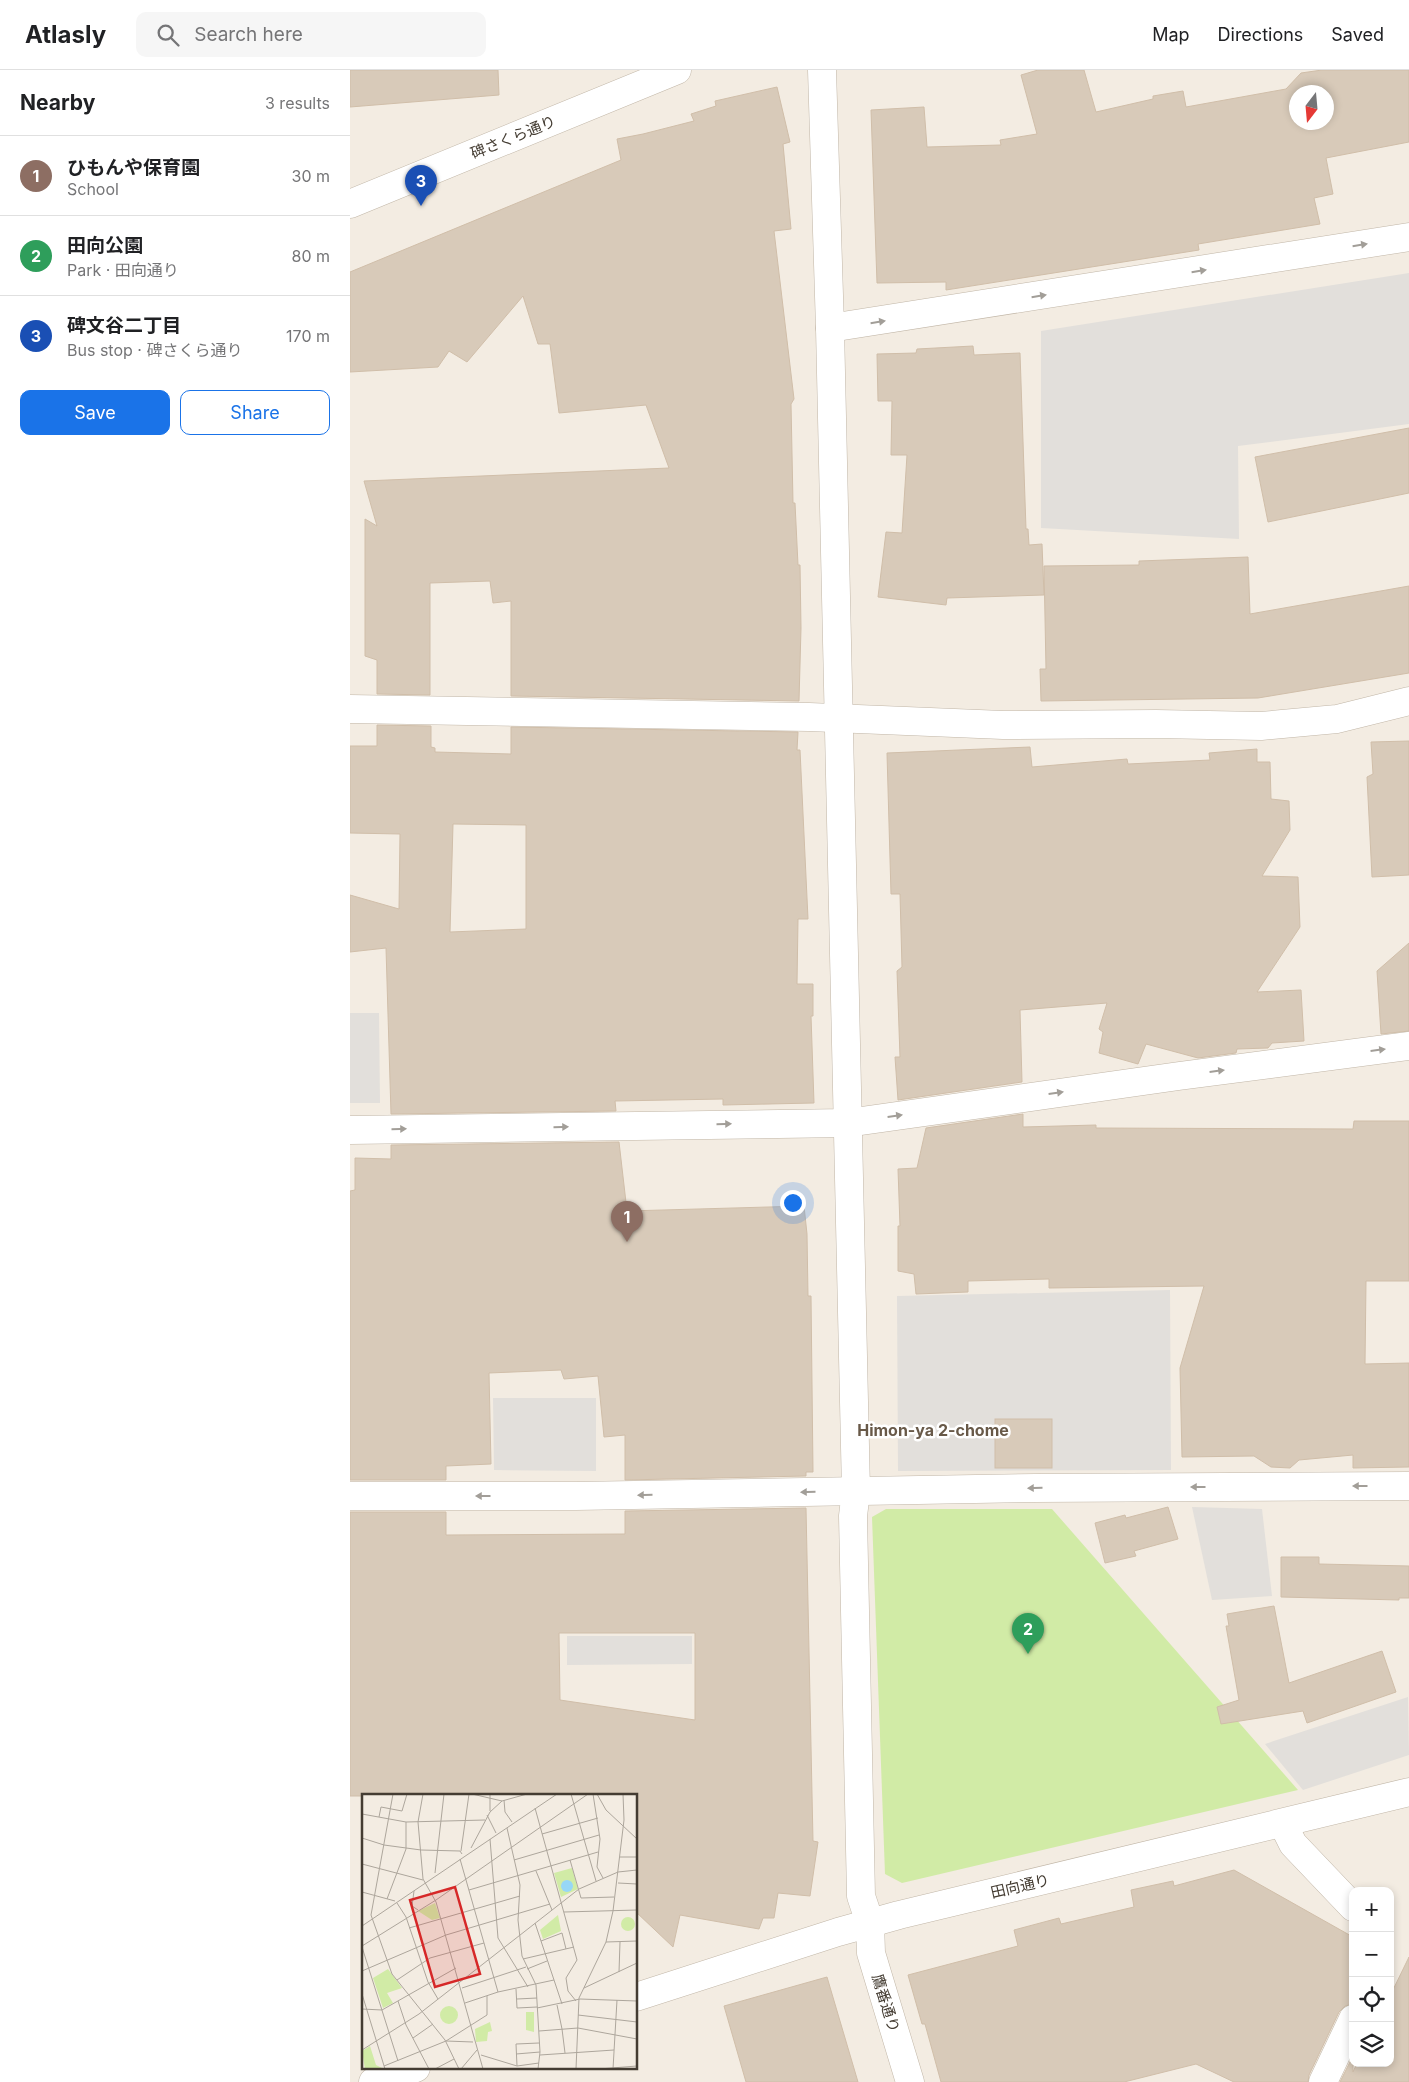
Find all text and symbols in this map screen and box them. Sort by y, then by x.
search box [136,12,486,57]
text: Atlasly [25,20,106,49]
icon: search [154,21,182,49]
text: Search here [194,23,303,46]
text: Map [1152,24,1190,45]
text: Directions [1218,24,1303,45]
text: Saved [1331,24,1384,45]
north arrow [1289,85,1334,130]
text: Nearby [20,90,95,115]
text: 3 results [265,93,330,113]
street label: 碑さくら通り [468,111,558,163]
text: ひもんや保育園 [67,156,200,179]
pin: 3 [405,165,437,206]
text: 1 [33,166,39,186]
text: 30 m [292,166,330,186]
text: School [67,179,119,199]
text: 田向公園 [67,234,143,257]
one-way arrow [1352,241,1368,249]
text: 2 [31,246,41,266]
text: 80 m [291,246,330,266]
text: Park · 田向通り [67,260,179,280]
one-way arrow [1192,266,1208,274]
one-way arrow [1031,292,1047,300]
text: 碑文谷二丁目 [67,314,181,337]
one-way arrow [871,317,887,325]
text: 3 [31,326,41,346]
text: 170 m [286,326,330,346]
text: Bus stop · 碑さくら通り [67,340,242,360]
button: Save [20,390,170,435]
button: Share [180,390,330,435]
one-way arrow [1371,1046,1387,1054]
one-way arrow [1209,1067,1225,1075]
one-way arrow [1048,1089,1064,1097]
one-way arrow [888,1112,904,1120]
one-way arrow [716,1120,732,1128]
one-way arrow [553,1122,569,1130]
one-way arrow [391,1125,407,1133]
your location [780,1190,806,1216]
pin: 1 [611,1201,643,1242]
district label: Himon-ya 2-chome [857,1420,1009,1440]
one-way arrow [1352,1482,1368,1490]
one-way arrow [1190,1483,1206,1491]
one-way arrow [1027,1484,1043,1492]
one-way arrow [799,1488,815,1496]
one-way arrow [637,1491,653,1499]
one-way arrow [474,1492,490,1500]
pin: 2 [1012,1613,1044,1654]
inset map [362,1794,638,2070]
street label: 田向通り [989,1870,1051,1902]
map controls [1349,1887,1394,2067]
button: + [1349,1887,1394,1932]
button: − [1349,1932,1394,1977]
street label: 鷹番通り [868,1972,904,2034]
button: locate [1349,1977,1394,2022]
button: layers [1349,2022,1394,2067]

